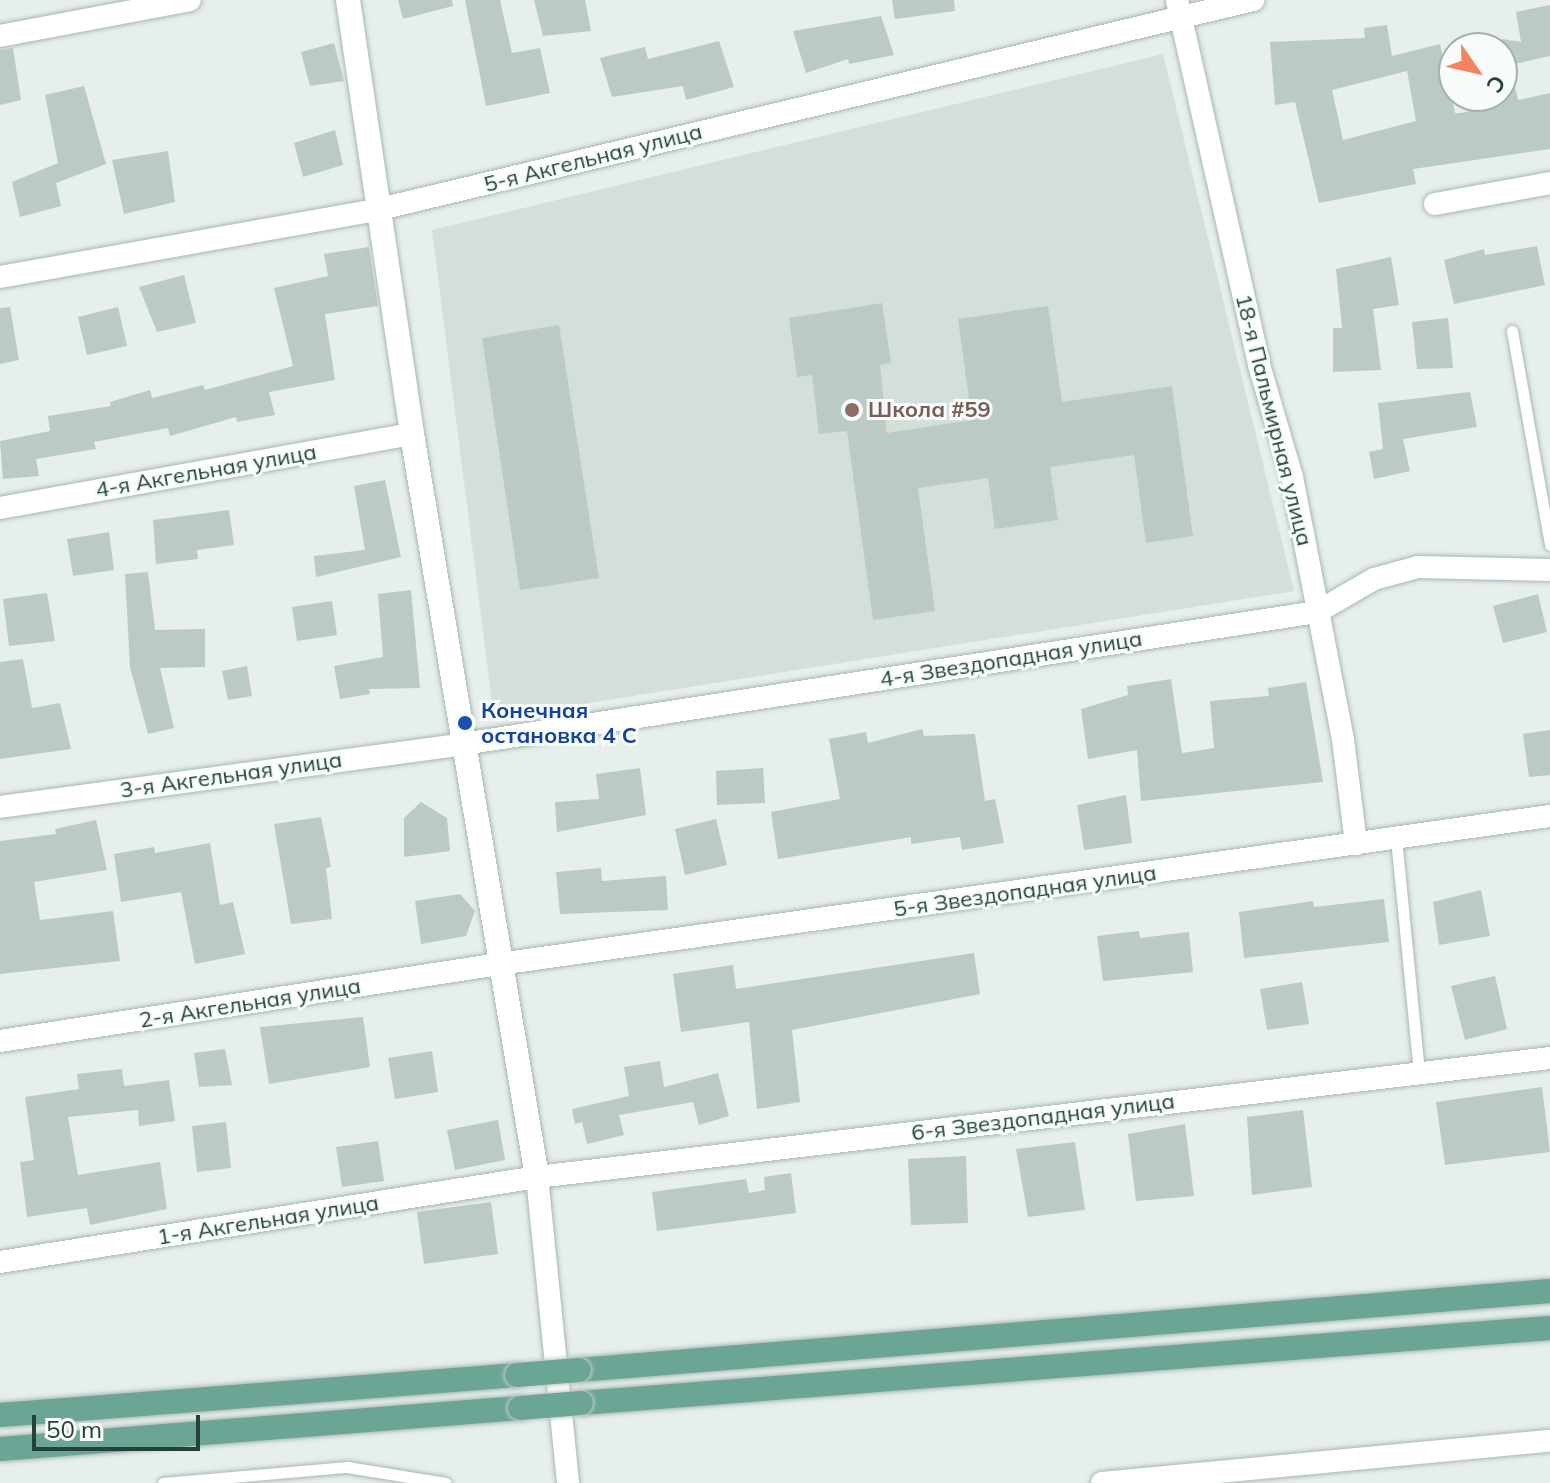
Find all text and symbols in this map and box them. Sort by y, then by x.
north arrow [1438,32,1518,112]
text: С [1480,70,1512,98]
street label: 5-я Акгельная улица [481,118,705,198]
street label: 18-я Пальмирная улица [1230,291,1318,549]
place label: Школа #59 [868,397,991,423]
marker: Школа #59 [843,401,861,419]
street label: 4-я Акгельная улица [93,439,319,503]
street label: 4-я Звездопадная улица [878,625,1144,693]
place label: Конечная остановка 4 С [481,697,637,748]
marker: Конечная остановка 4 С [456,714,474,732]
street label: 3-я Акгельная улица [118,746,344,804]
street label: 5-я Звездопадная улица [892,859,1158,923]
street label: 2-я Акгельная улица [137,972,363,1034]
street label: 6-я Звездопадная улица [910,1088,1176,1146]
street label: 1-я Акгельная улица [155,1189,381,1251]
scale bar [36,1399,204,1449]
text: 50 m [46,1414,102,1444]

